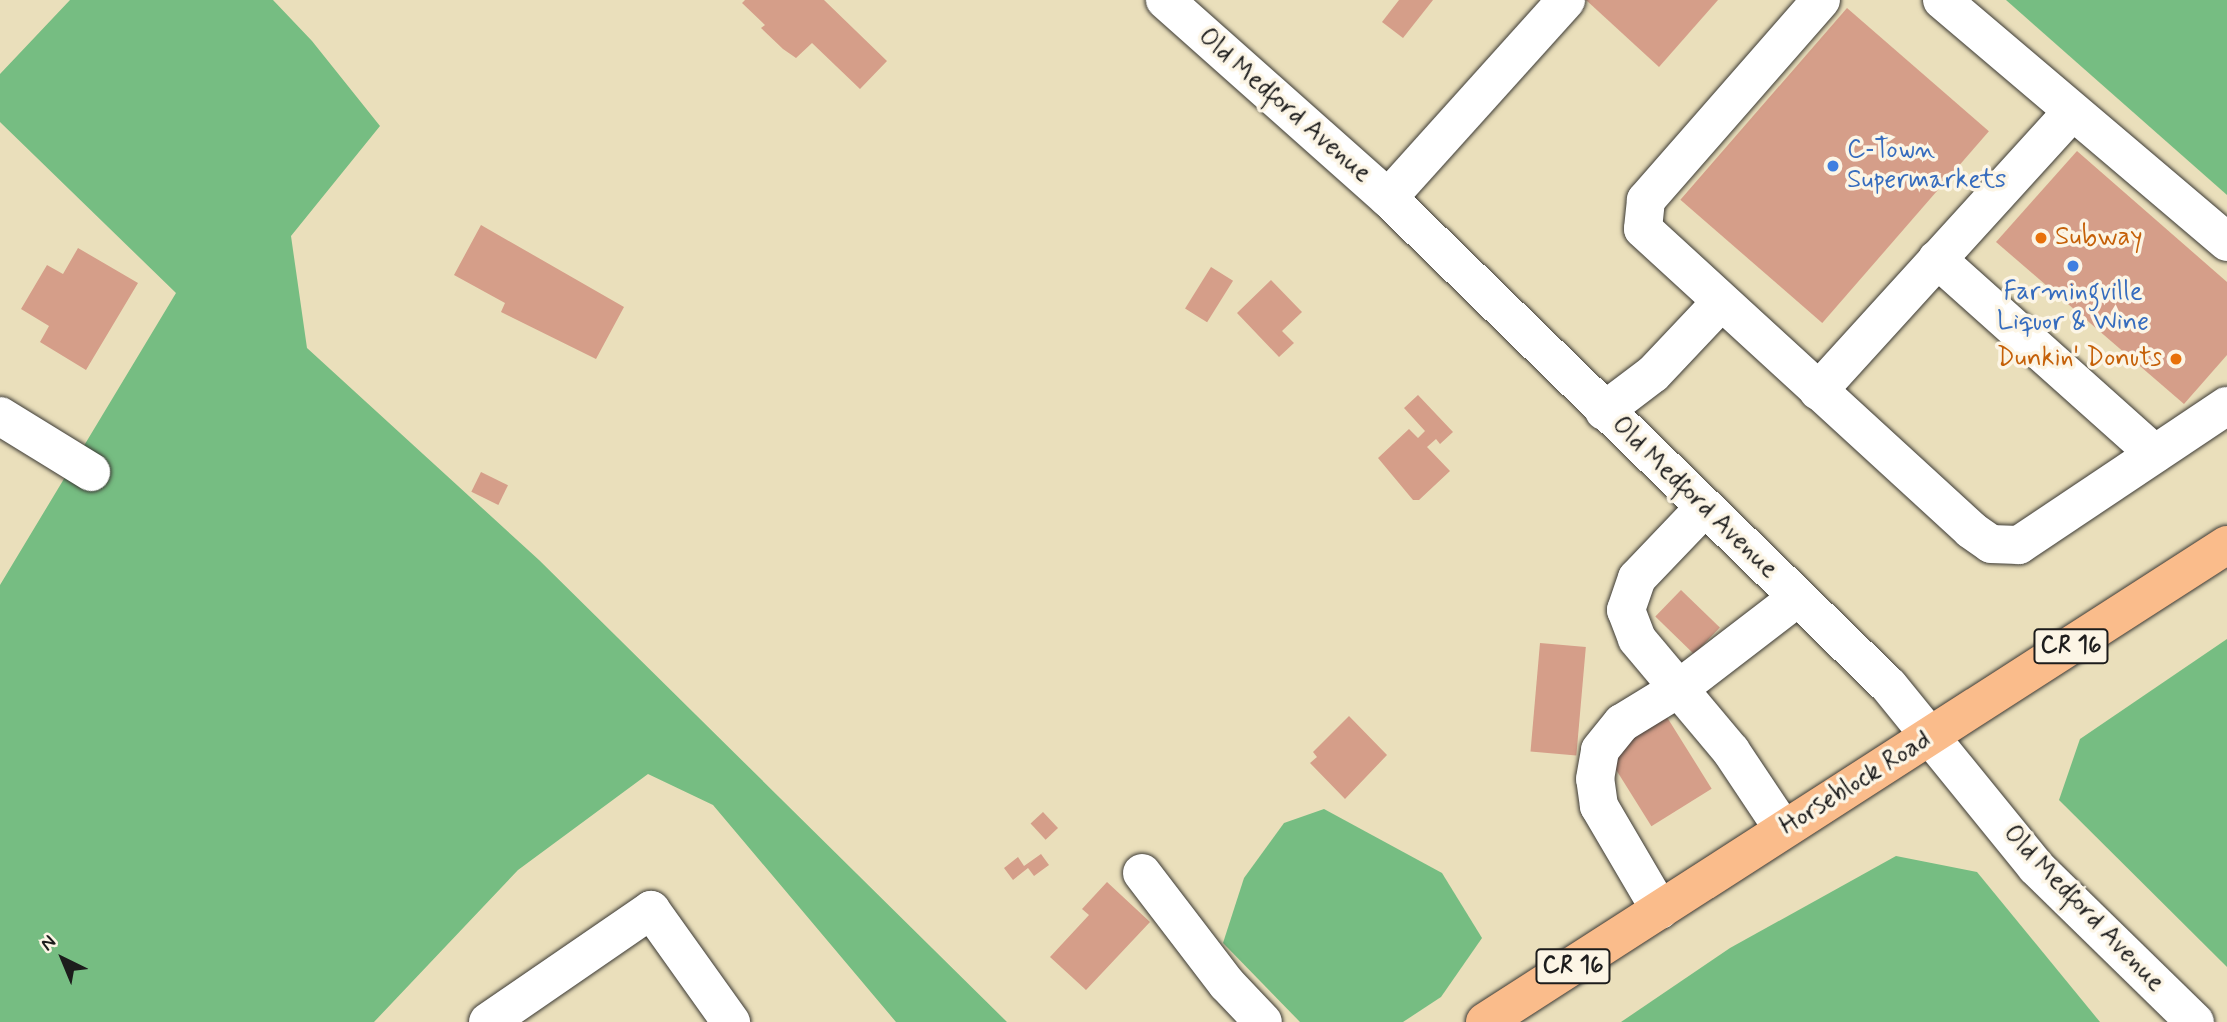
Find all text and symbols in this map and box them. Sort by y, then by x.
street label: Old Medford Avenue [1189,21,1379,191]
place label: C‑Town Supermarkets [1847,135,2006,196]
marker: C‑Town Supermarkets [1825,158,1841,174]
place label: Subway [2055,222,2143,254]
marker: Subway [2033,230,2049,246]
marker: Farmingville Liquor & Wine [2065,258,2081,274]
place label: Farmingville Liquor & Wine [1997,277,2149,338]
place label: Dunkin' Donuts [1997,343,2162,375]
marker: Dunkin' Donuts [2168,351,2184,367]
street label: Old Medford Avenue [1603,409,1785,587]
road number: CR 16 [2032,626,2110,666]
street label: Horseblock Road [1775,725,1937,843]
street label: Old Medford Avenue [1994,818,2172,1000]
north arrow [28,924,98,994]
text: N [35,930,61,957]
road number: CR 16 [1534,946,1612,986]

